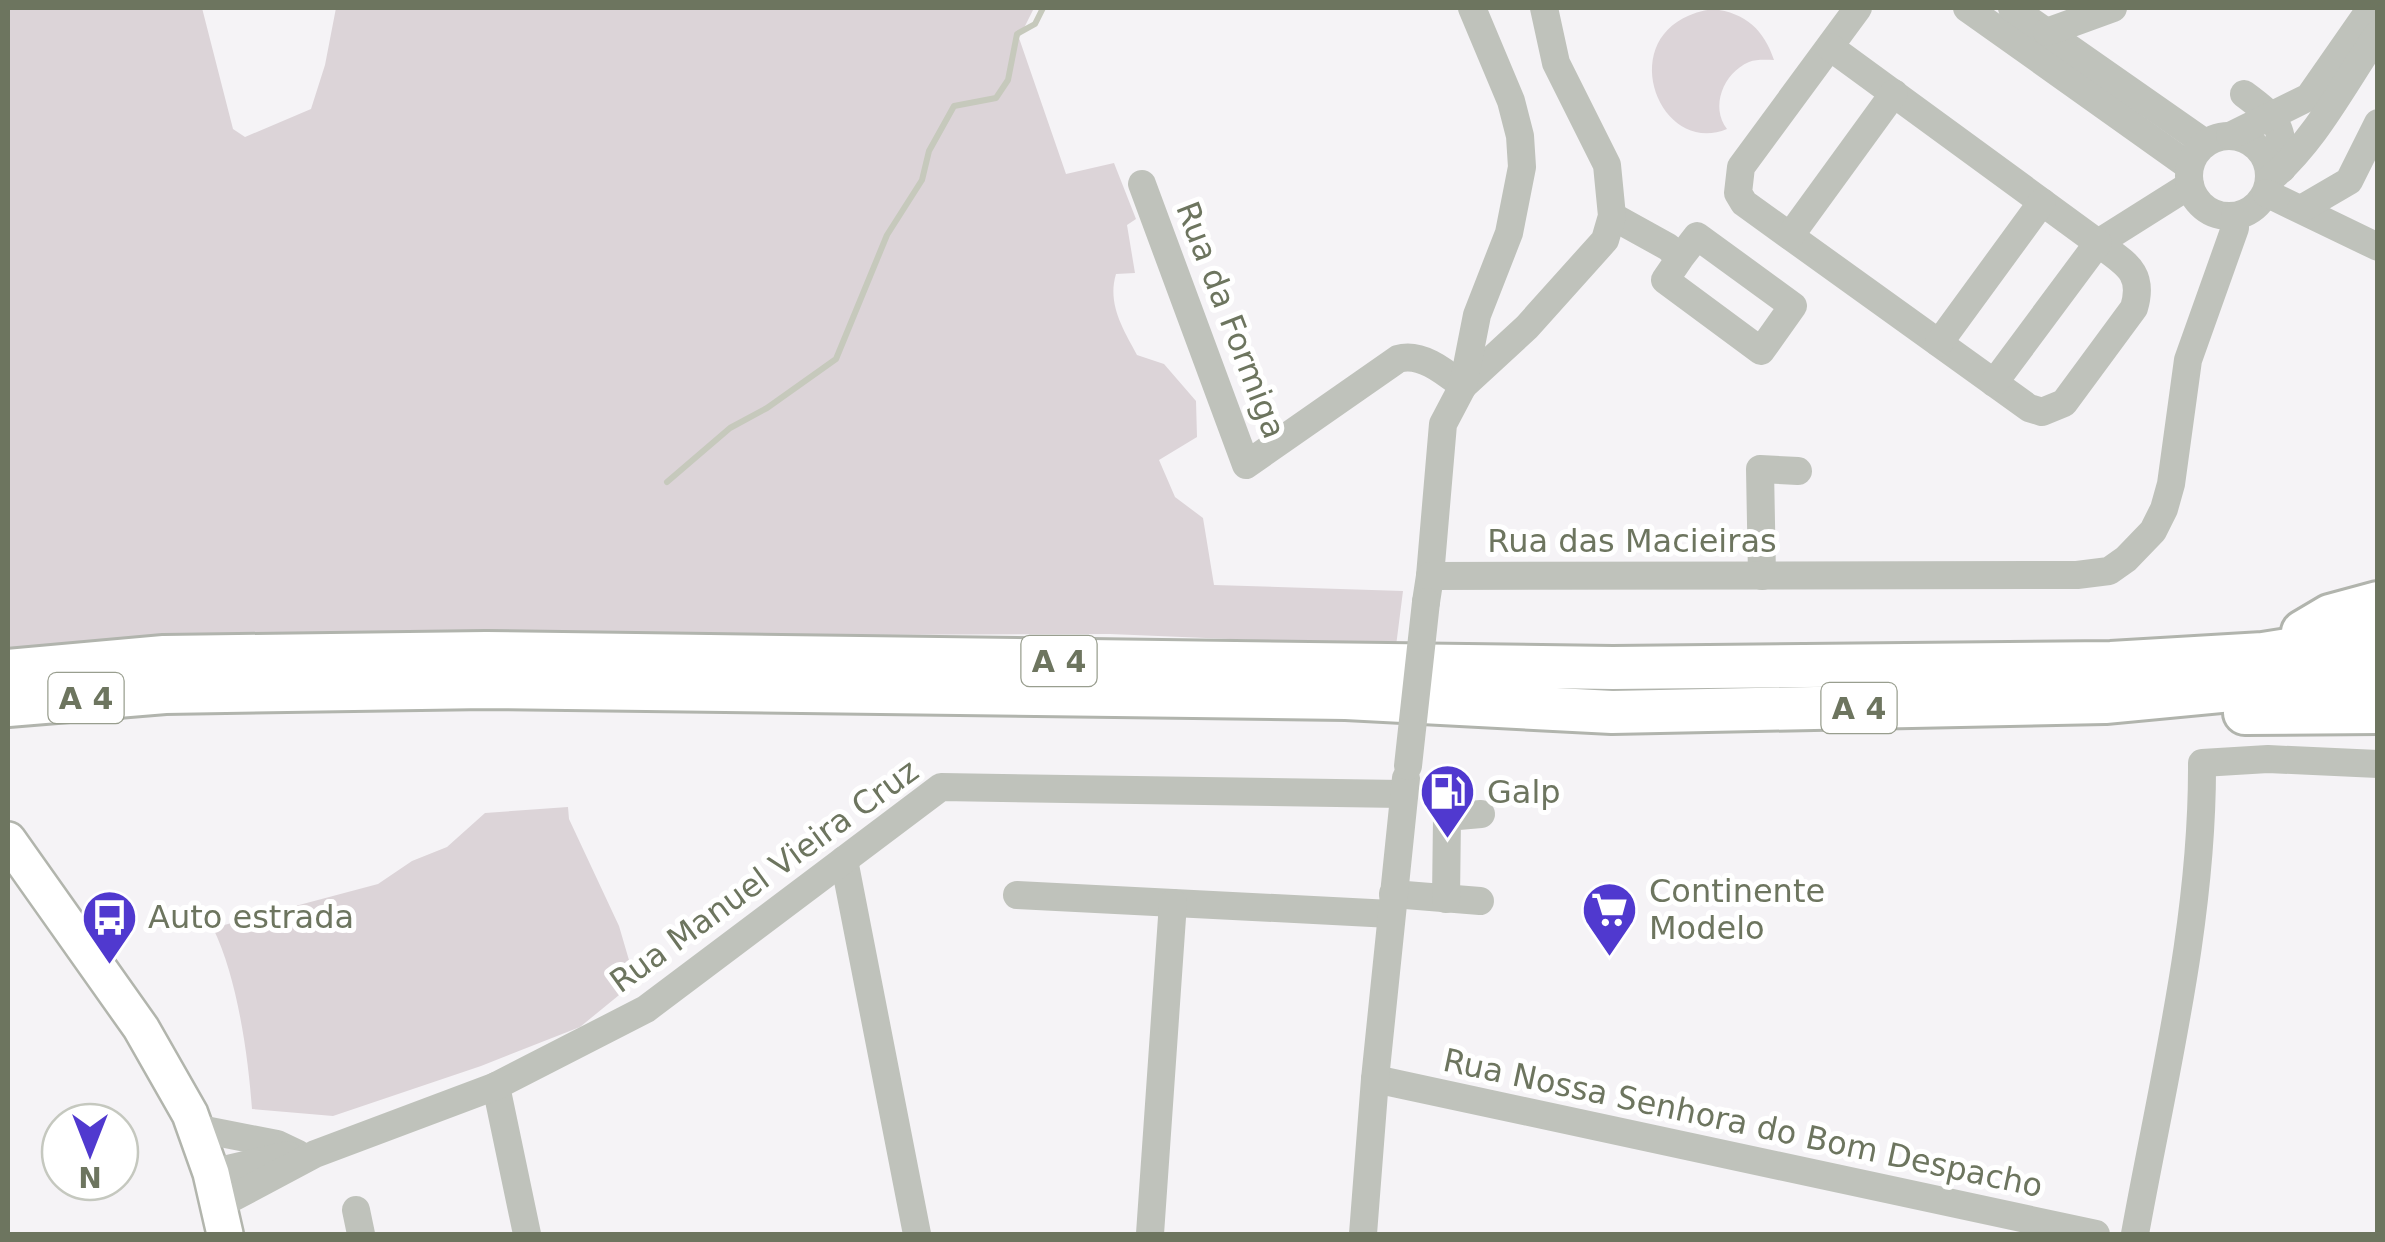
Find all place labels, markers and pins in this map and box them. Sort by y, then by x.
fuel station icon: Galp [1418,762,1478,841]
place label: Galp [1487,773,1561,811]
place label: Continente Modelo [1649,872,1825,947]
supermarket icon: Continente Modelo [1580,879,1640,958]
bus stop icon: Auto estrada [79,887,139,966]
place label: Auto estrada [148,898,354,936]

